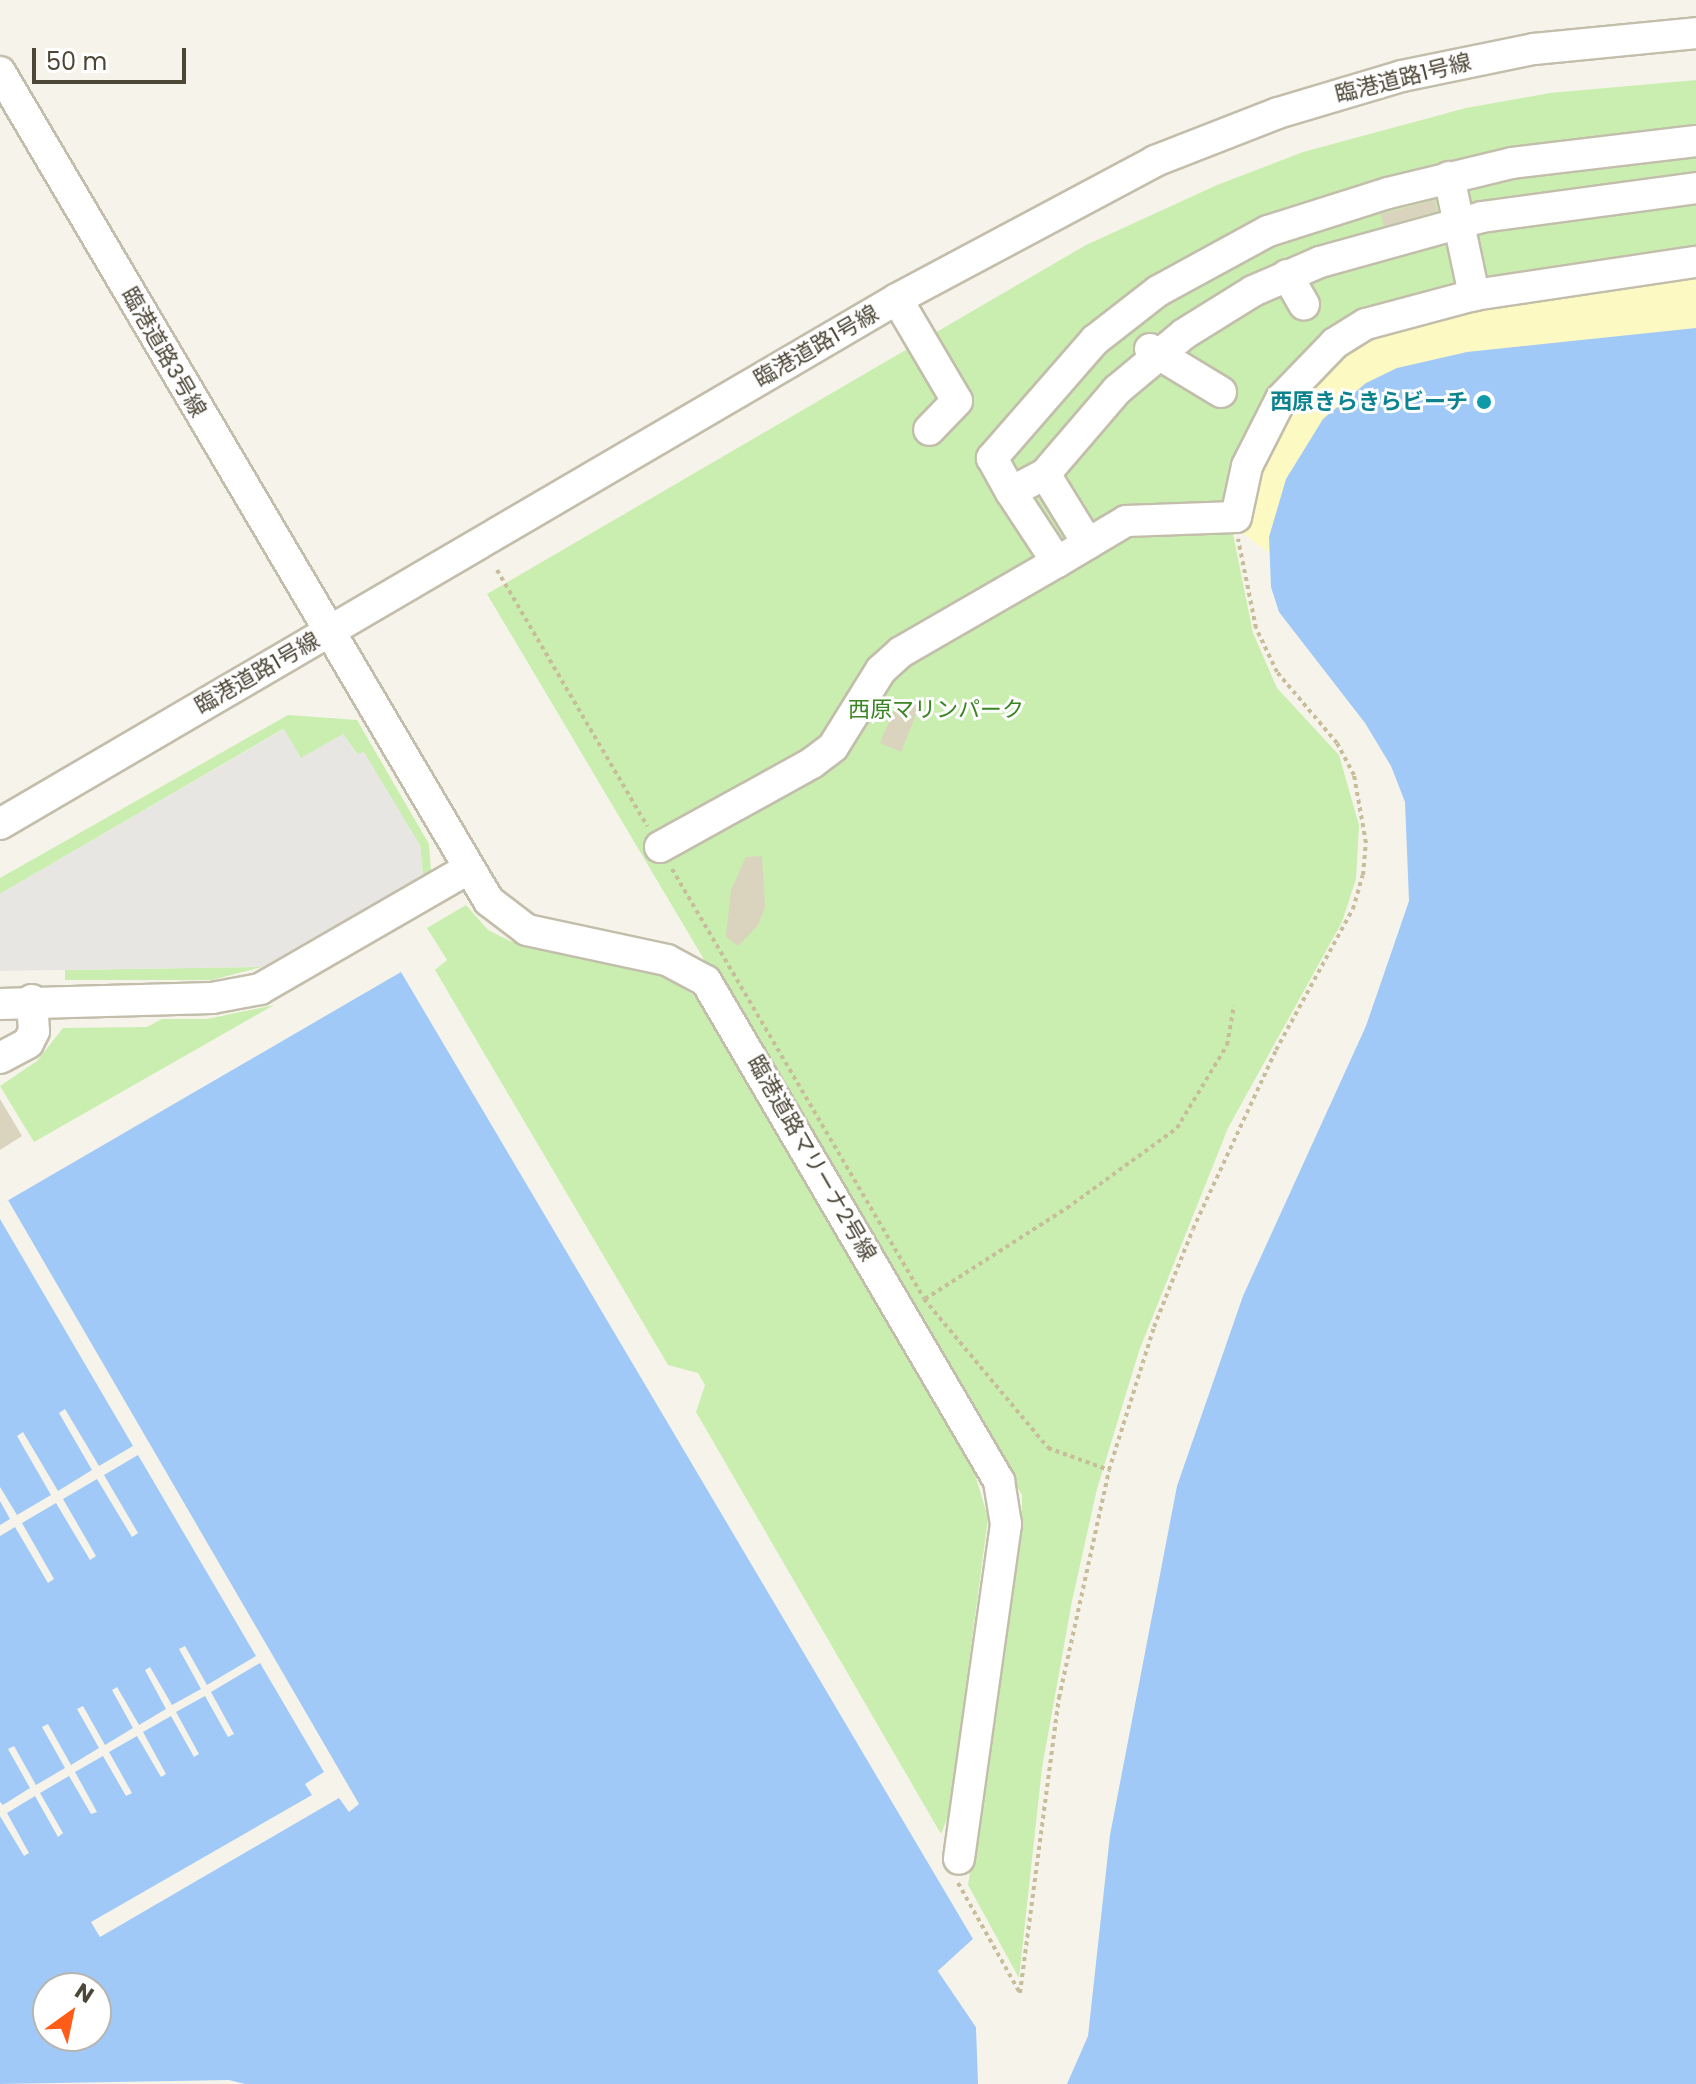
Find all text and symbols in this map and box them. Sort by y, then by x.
scale bar [36,32,190,82]
text: 50 m [46,45,107,78]
street label: 臨港道路1号線 [1332,48,1474,108]
street label: 臨港道路3号線 [116,283,212,421]
street label: 臨港道路1号線 [749,300,883,392]
place label: 西原きらきらビーチ [1270,389,1468,415]
marker: 西原きらきらビーチ [1475,393,1493,411]
street label: 臨港道路1号線 [190,627,324,719]
park label: 西原マリンパーク [848,697,1024,723]
street label: 臨港道路マリーナ2号線 [742,1051,882,1265]
north arrow [32,1972,112,2052]
text: N [69,1976,100,2011]

